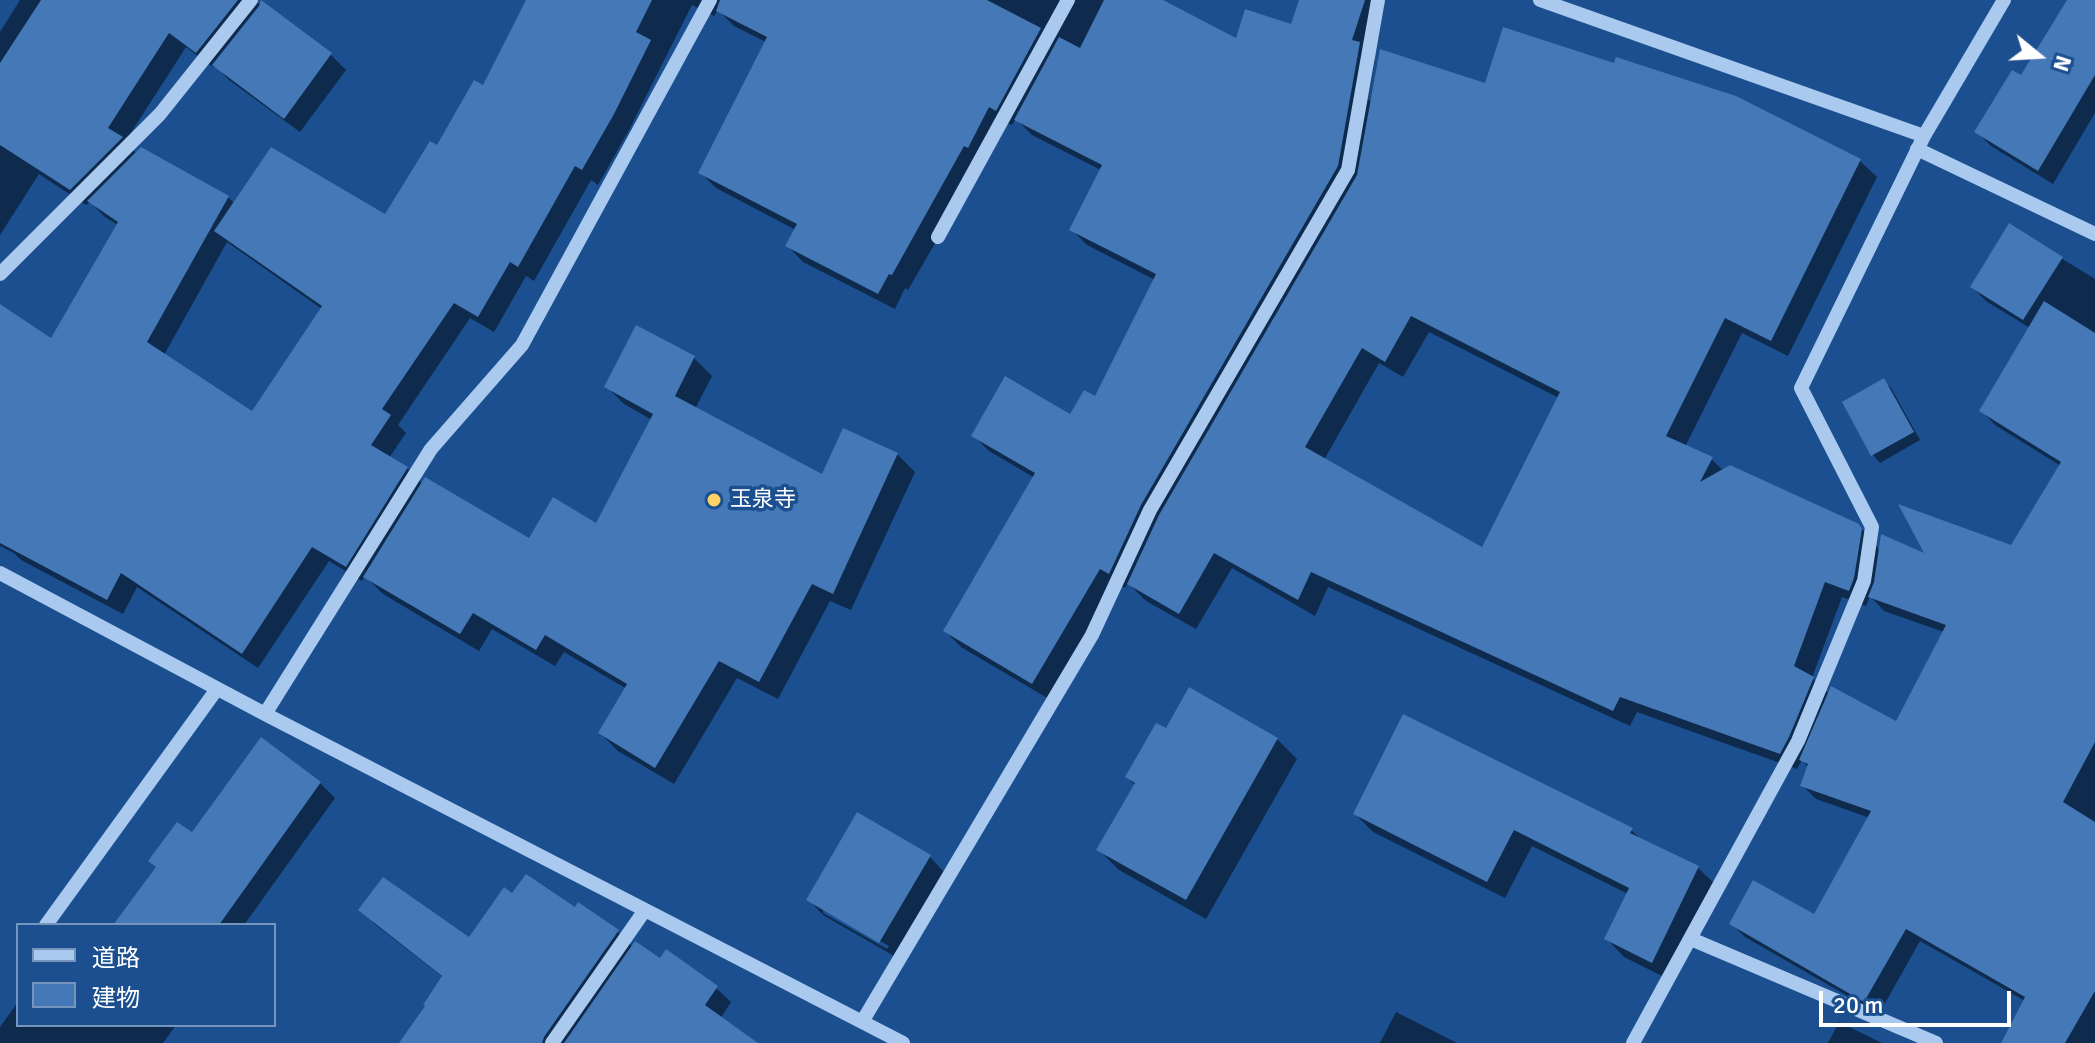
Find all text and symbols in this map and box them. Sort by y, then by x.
north arrow [1999,16,2079,96]
text: N [2047,52,2078,75]
place label: 玉泉寺 [730,487,796,513]
marker: 玉泉寺 [705,491,723,509]
legend [16,923,276,1027]
text: 道路 [92,943,140,973]
scale bar [1823,975,2015,1025]
text: 建物 [92,983,140,1013]
text: 20 m [1833,990,1883,1020]

